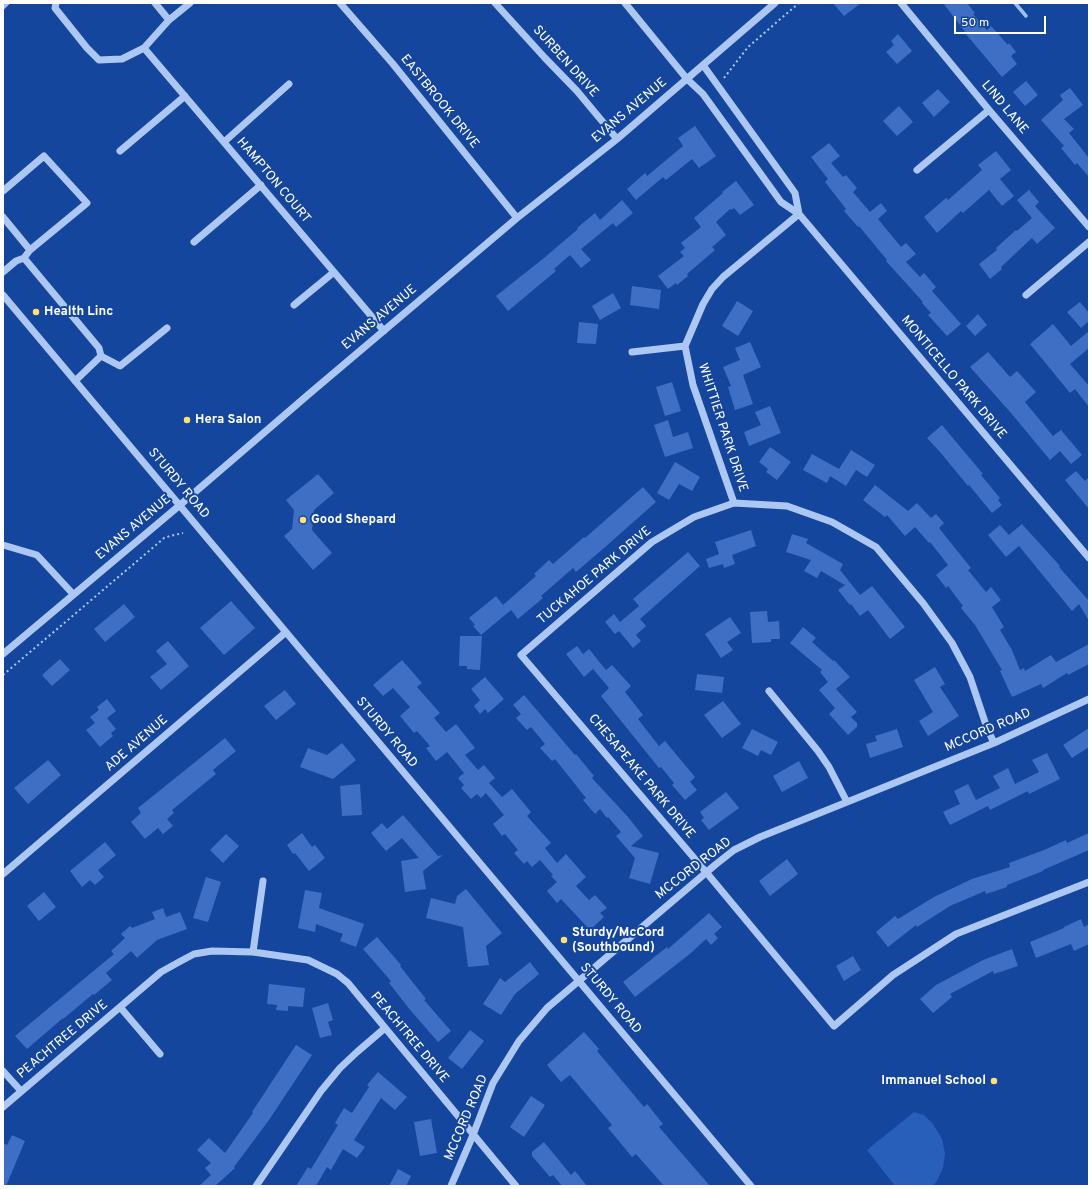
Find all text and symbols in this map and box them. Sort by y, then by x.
scale bar [956,8,1048,34]
text: 50 m [961,15,989,31]
street label: SURBEN DRIVE [529,23,601,101]
street label: EASTBROOK DRIVE [396,52,482,152]
street label: EVANS AVENUE [589,75,671,147]
street label: LIND LANE [977,78,1031,138]
street label: HAMPTON COURT [233,135,313,227]
street label: EVANS AVENUE [339,282,421,354]
place label: Health Linc [44,304,113,320]
marker: Health Linc [31,307,41,317]
street label: MONTICELLO PARK DRIVE [897,313,1009,443]
street label: WHITTIER PARK DRIVE [694,362,750,494]
place label: Hera Salon [195,412,261,428]
marker: Hera Salon [182,415,192,425]
street label: STURDY ROAD [144,446,212,522]
street label: EVANS AVENUE [93,492,175,564]
place label: Good Shepard [311,512,396,528]
marker: Good Shepard [298,515,308,525]
street label: TUCKAHOE PARK DRIVE [535,524,655,628]
street label: STURDY ROAD [352,695,420,771]
street label: MCCORD ROAD [943,706,1033,756]
street label: CHESAPEAKE PARK DRIVE [584,712,698,842]
street label: ADE AVENUE [103,713,171,775]
street label: MCCORD ROAD [653,835,735,903]
place label: Sturdy/McCord (Southbound) [572,925,664,956]
marker: Sturdy/McCord (Southbound) [559,935,569,945]
street label: STURDY ROAD [576,961,644,1037]
street label: PEACHTREE DRIVE [367,990,451,1086]
street label: PEACHTREE DRIVE [15,998,111,1082]
street label: MCCORD ROAD [442,1073,492,1163]
place label: Immanuel School [881,1073,986,1089]
marker: Immanuel School [989,1076,999,1086]

